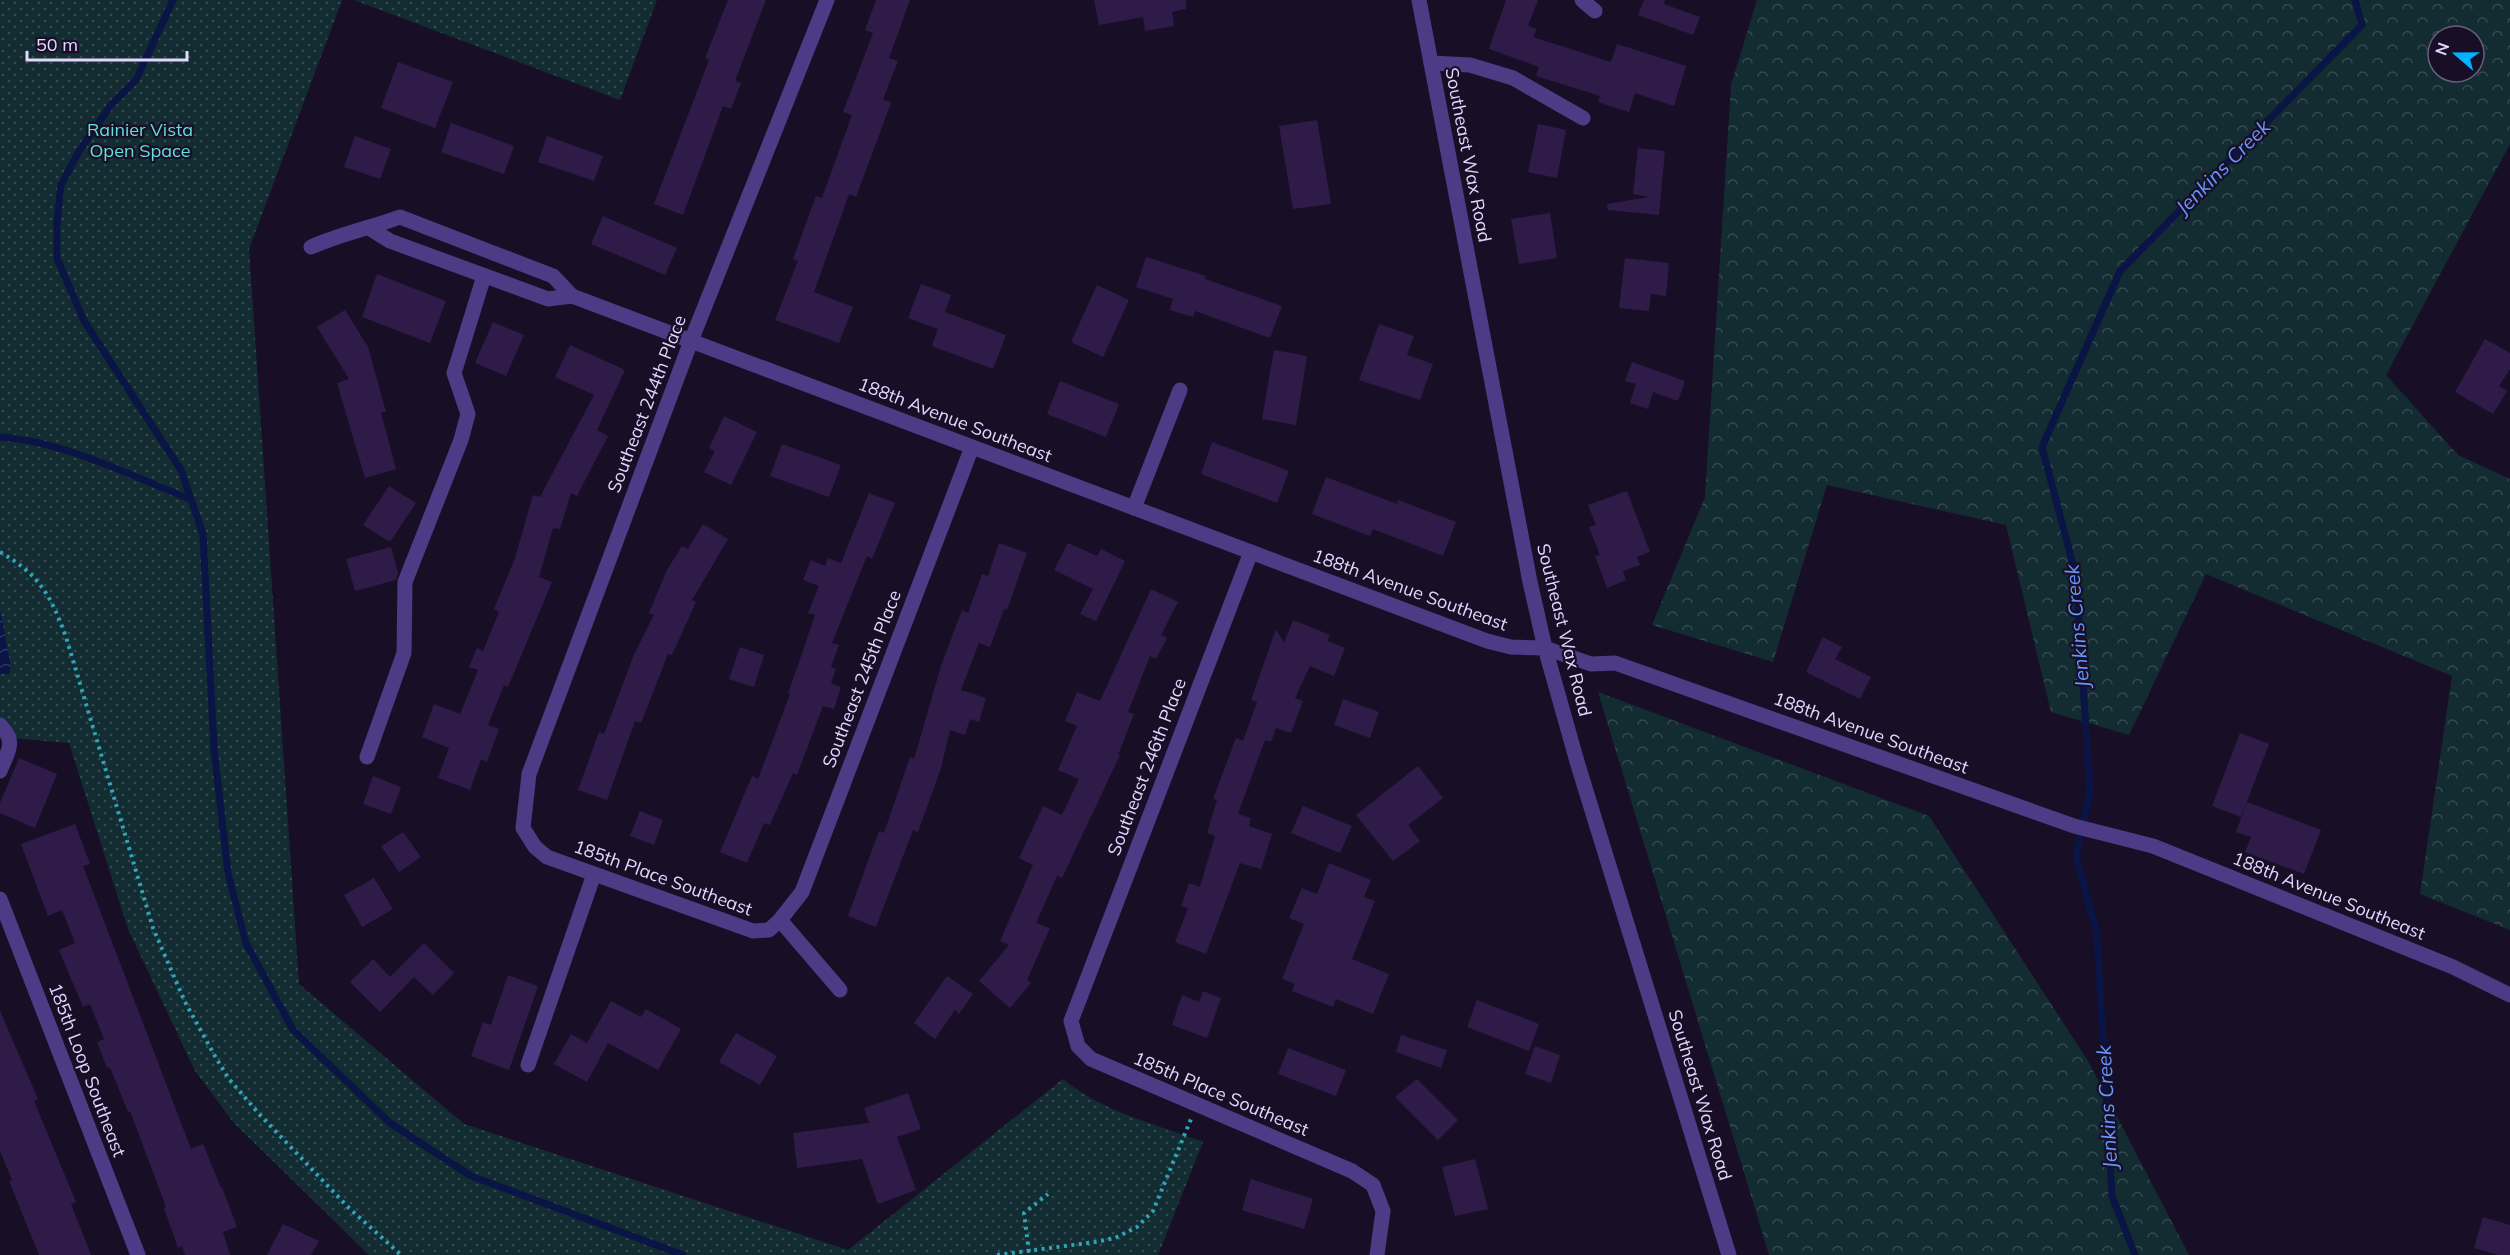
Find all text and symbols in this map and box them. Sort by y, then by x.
scale bar [27,24,188,62]
north arrow [2426,24,2486,84]
text: 50 m [36,33,78,56]
text: N [2430,40,2453,58]
street label: Southeast Wax Road [1440,66,1497,244]
water label: Jenkins Creek [2169,113,2276,221]
park label: Rainier Vista Open Space [87,118,193,162]
street label: Southeast 244th Place [602,312,691,496]
street label: 188th Avenue Southeast [855,372,1055,467]
street label: Southeast Wax Road [1532,541,1597,719]
street label: 188th Avenue Southeast [1310,544,1511,636]
water label: Jenkins Creek [2059,563,2095,691]
street label: Southeast 245th Place [817,587,906,771]
street label: Southeast 246th Place [1102,675,1191,859]
street label: 188th Avenue Southeast [1771,687,1972,779]
street label: 185th Place Southeast [571,834,756,921]
street label: 188th Avenue Southeast [2229,846,2429,945]
street label: 185th Loop Southeast [44,980,131,1160]
street label: Southeast Wax Road [1664,1007,1737,1183]
water label: Jenkins Creek [2091,1044,2122,1172]
street label: 185th Place Southeast [1130,1046,1312,1141]

